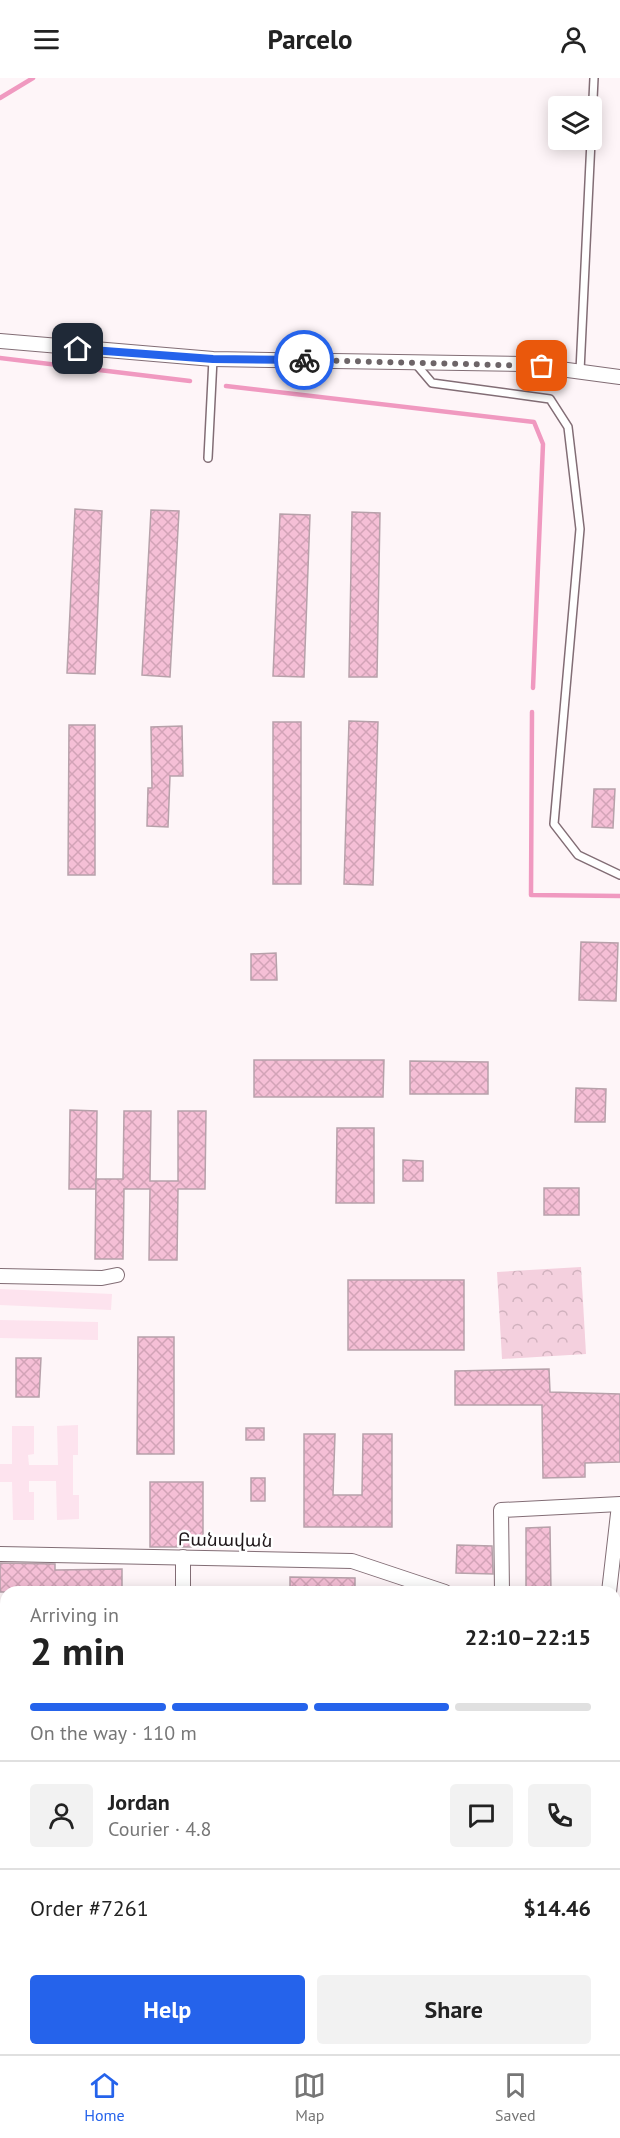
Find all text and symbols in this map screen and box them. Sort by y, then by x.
text: Parcelo [268,22,352,56]
icon: menu [30,23,63,56]
icon: person [557,23,590,56]
map controls [548,96,602,150]
button: layers [548,96,602,150]
pin [52,323,103,374]
courier [274,330,334,390]
icon: home [61,332,94,365]
pin [516,340,567,391]
icon: bike [288,344,321,377]
icon: bag [525,349,558,382]
street label: Բանավան [178,1527,272,1552]
text: Arriving in [30,1602,119,1628]
text: 22:10–22:15 [465,1623,591,1651]
text: 2 min [30,1625,125,1676]
text: On the way · 110 m [30,1720,197,1746]
button: person [30,1784,93,1847]
button: chat [450,1784,513,1847]
button: phone [528,1784,591,1847]
text: Jordan [108,1788,170,1816]
text: Courier · 4.8 [108,1816,211,1842]
text: Order #7261 [30,1894,149,1922]
text: $14.46 [523,1894,591,1922]
button: Help [30,1975,305,2044]
button: Share [317,1975,591,2044]
tab: Home [84,2069,125,2125]
tab: Map [293,2069,326,2125]
tab: Saved [495,2069,536,2125]

